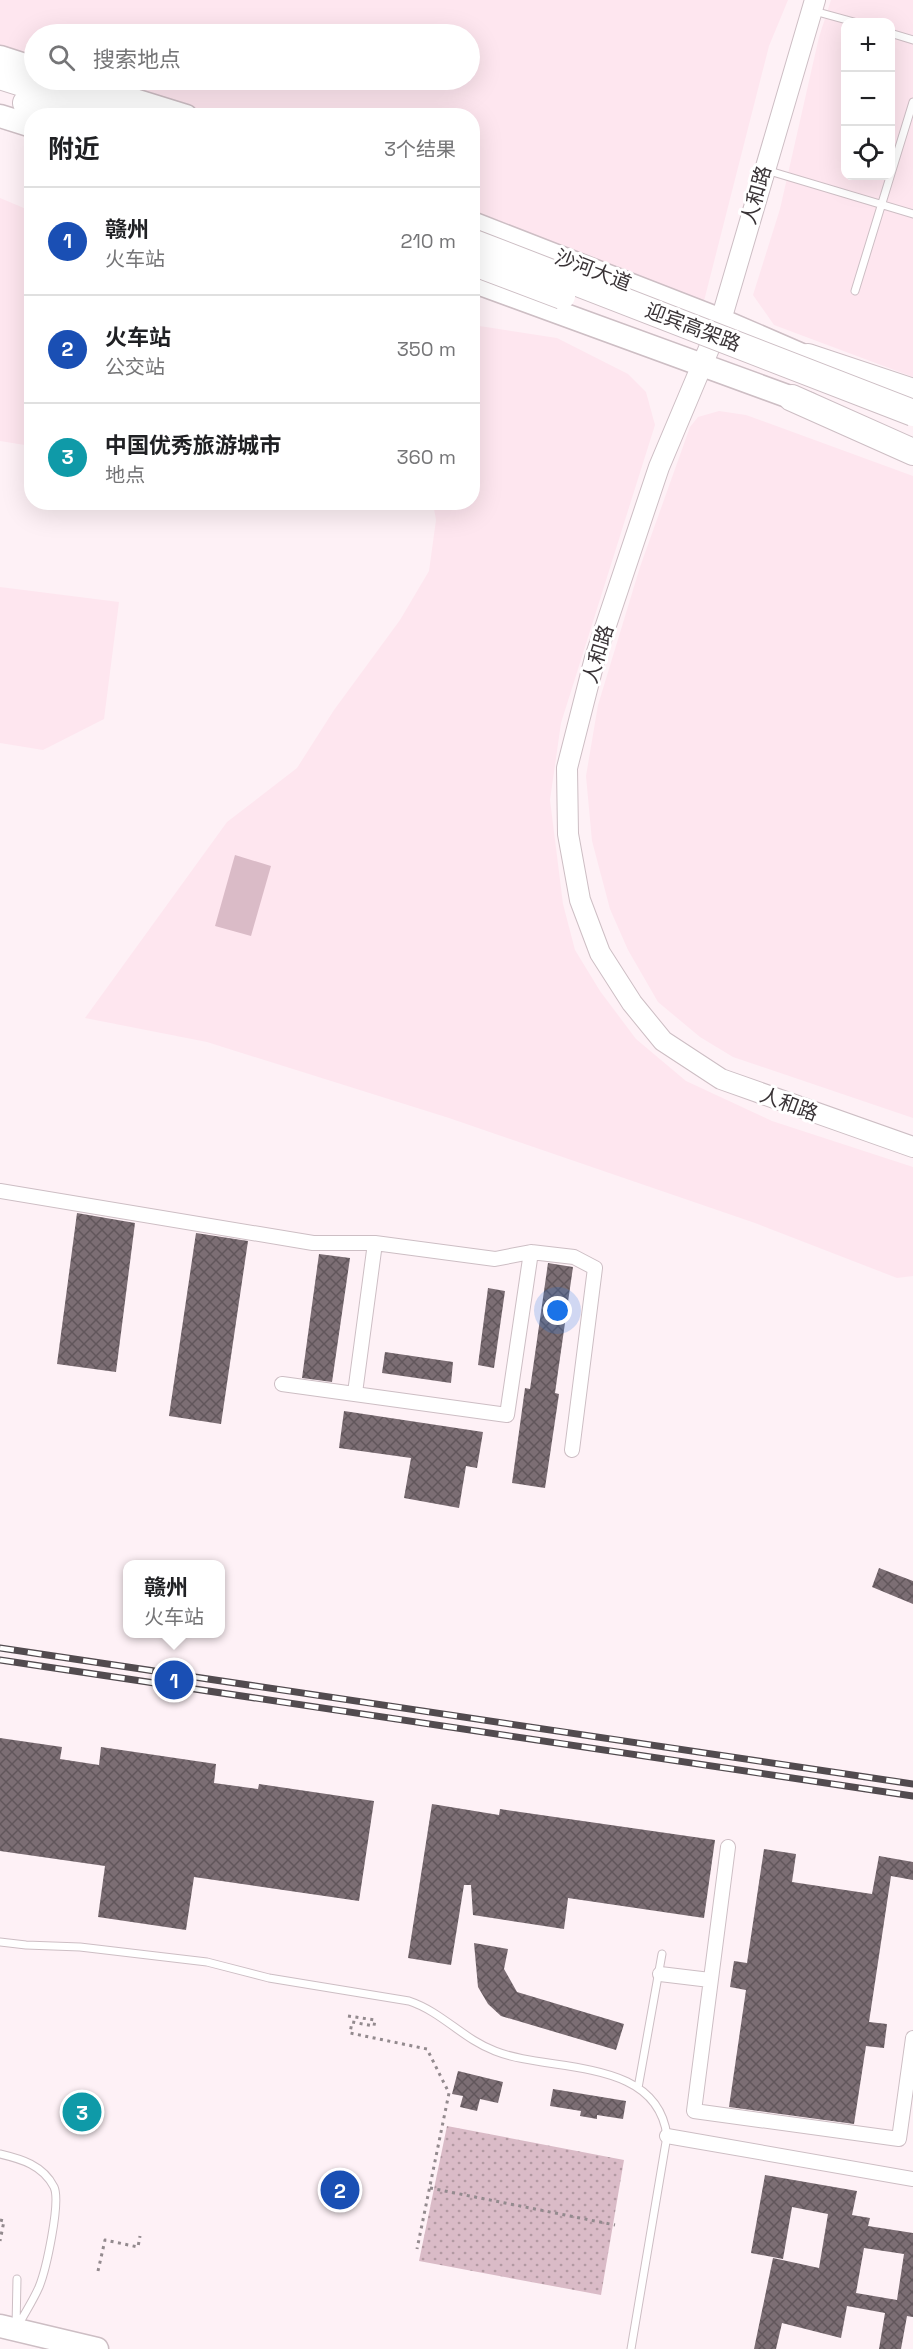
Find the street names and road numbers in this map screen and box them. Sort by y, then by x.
street label: 人和路 [735,163,777,227]
street label: 沙河大道 [551,244,635,296]
street label: 迎宾高架路 [642,297,744,357]
street label: 人和路 [577,622,619,686]
street label: 人和路 [756,1082,822,1126]

